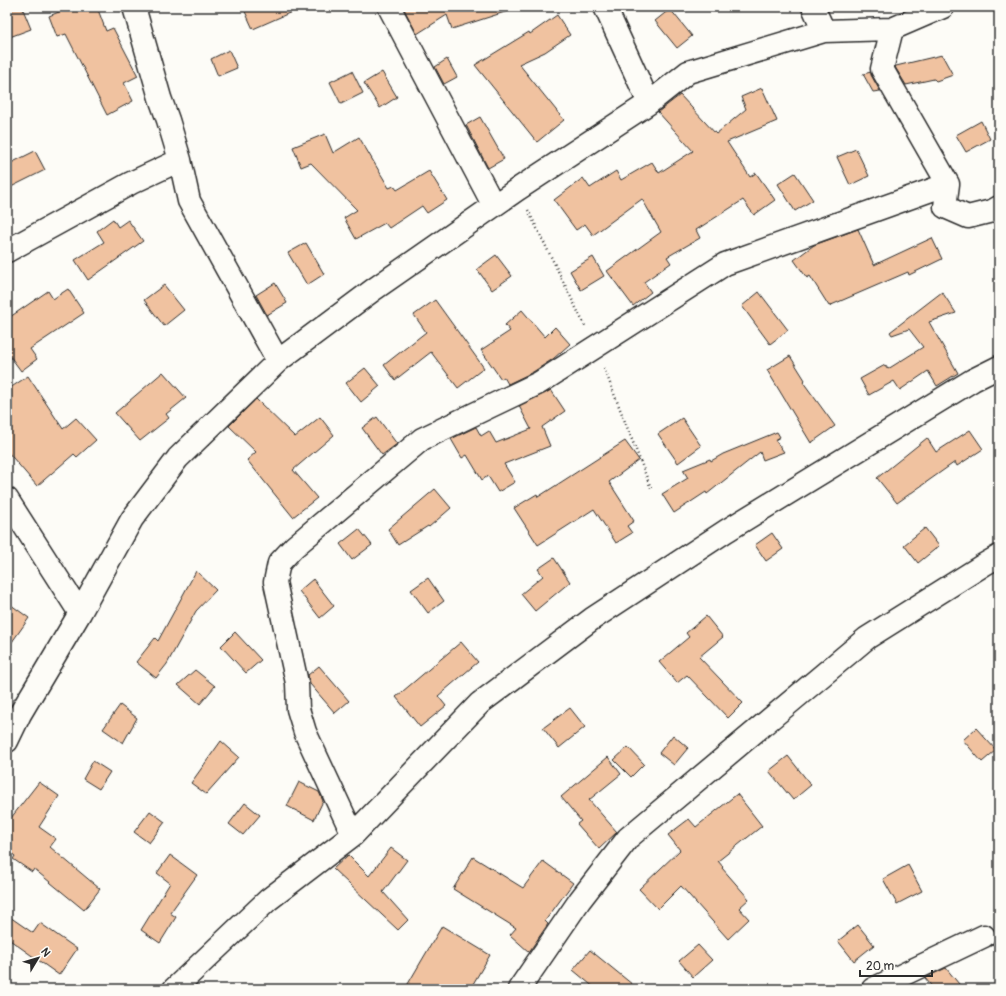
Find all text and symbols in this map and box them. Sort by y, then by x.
north arrow [18,938,58,978]
text: N [38,945,53,960]
scale bar [860,952,932,978]
text: 20 m [866,959,895,974]

